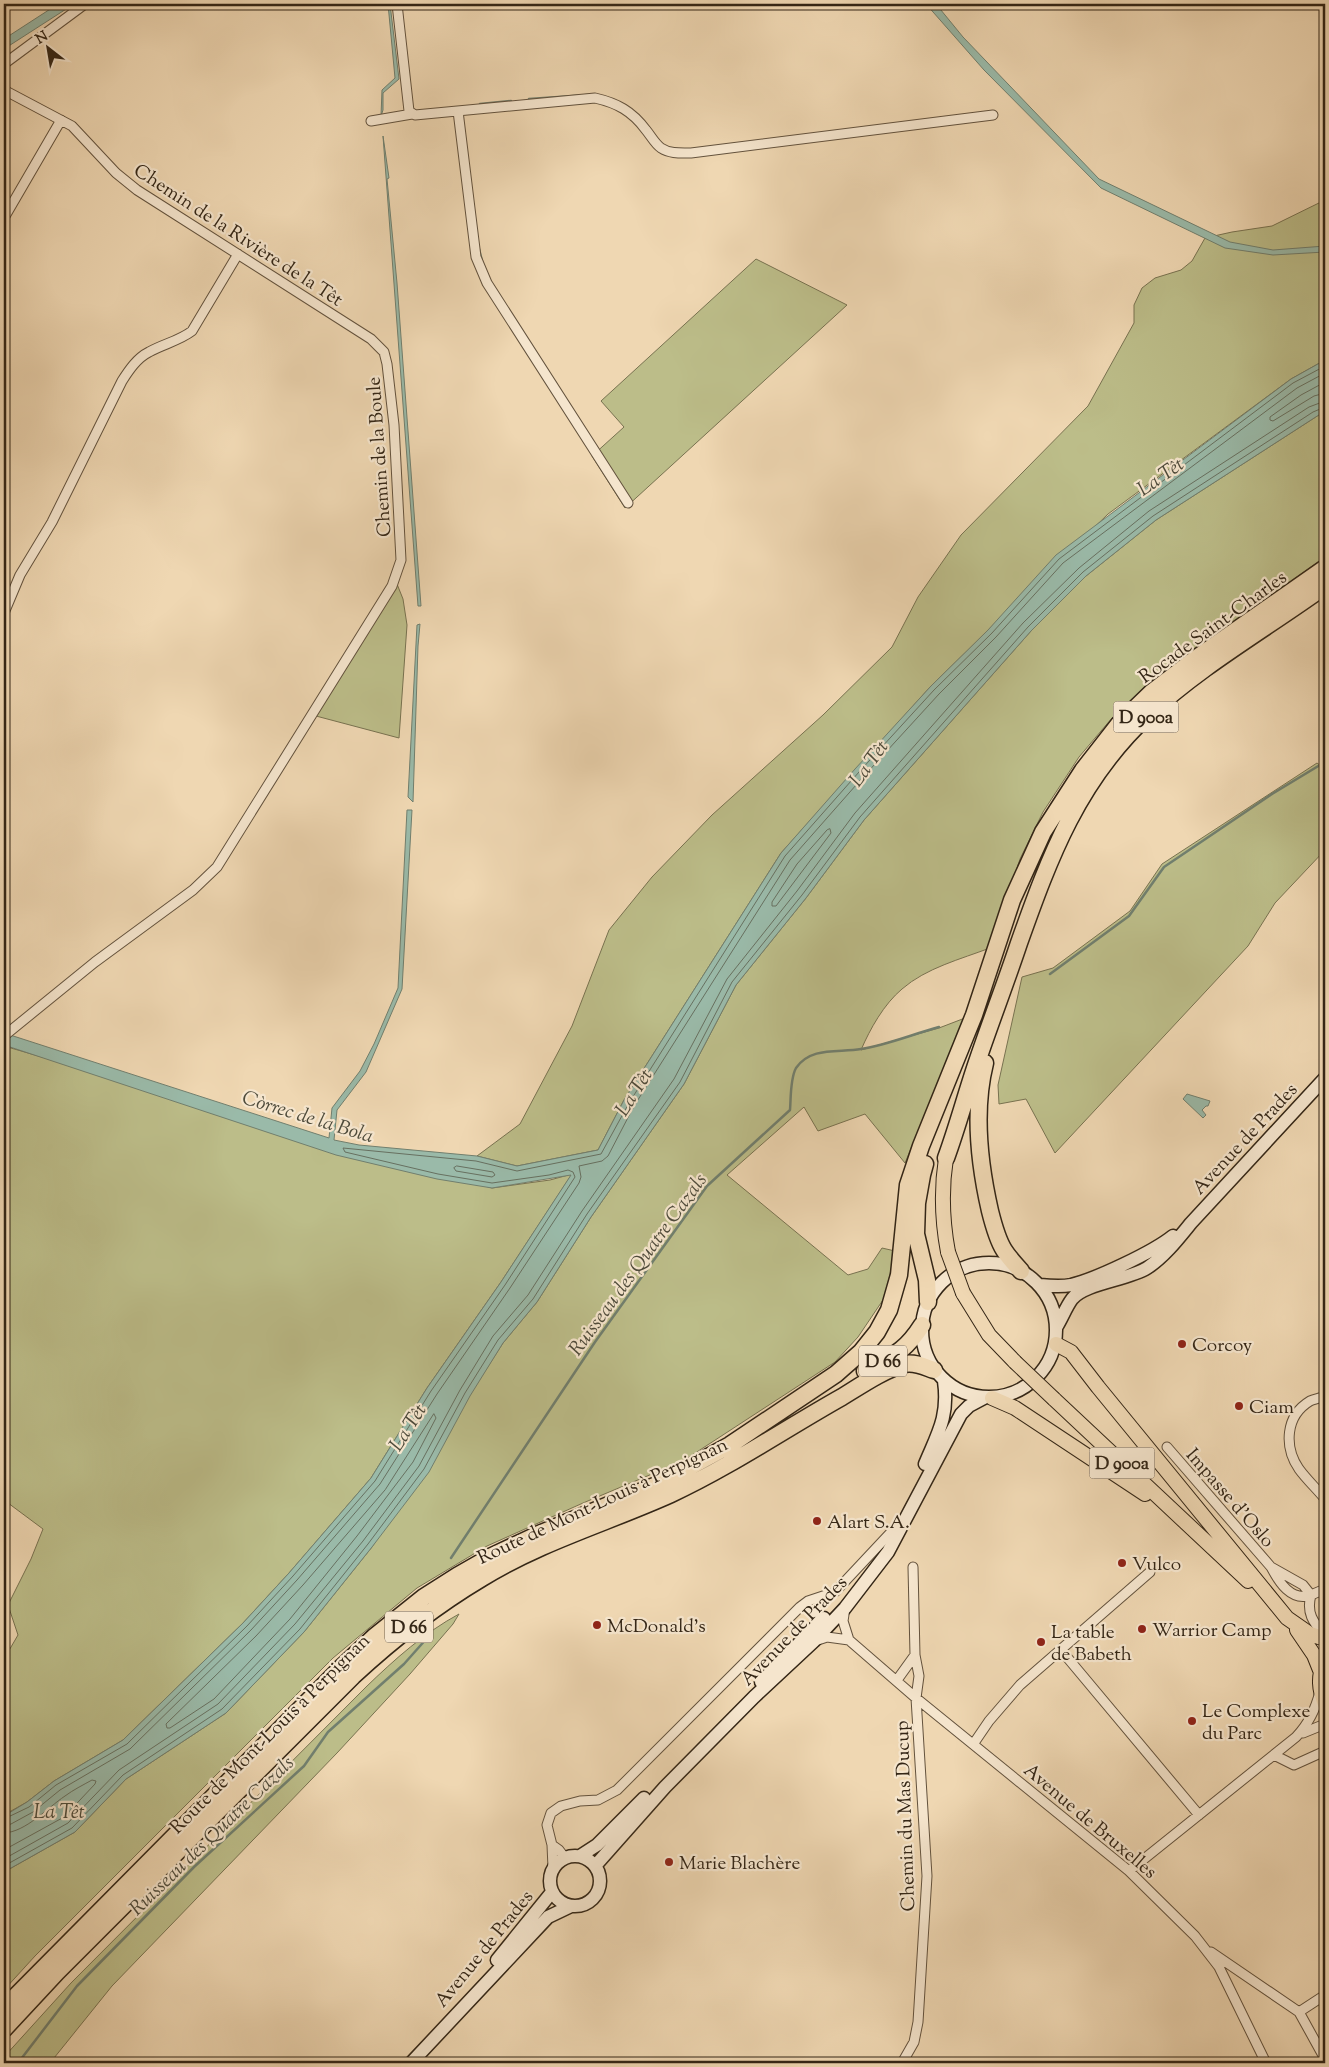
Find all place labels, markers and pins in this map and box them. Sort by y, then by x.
place label: Corcoy [1192,1333,1253,1360]
marker: Corcoy [1176,1338,1188,1350]
place label: Ciam [1249,1395,1294,1422]
marker: Ciam [1233,1400,1245,1412]
place label: Alart S.A. [827,1510,910,1537]
marker: Alart S.A. [811,1515,823,1527]
place label: Vulco [1132,1552,1181,1579]
marker: Vulco [1116,1557,1128,1569]
place label: McDonald's [607,1614,706,1641]
place label: Warrior Camp [1152,1618,1271,1645]
marker: McDonald's [591,1619,603,1631]
place label: La table de Babeth [1051,1620,1132,1669]
marker: Warrior Camp [1136,1623,1148,1635]
marker: La table de Babeth [1035,1636,1047,1648]
place label: Le Complexe du Parc [1202,1699,1311,1748]
marker: Le Complexe du Parc [1186,1715,1198,1727]
place label: Marie Blachère [679,1851,800,1878]
marker: Marie Blachère [663,1856,675,1868]

